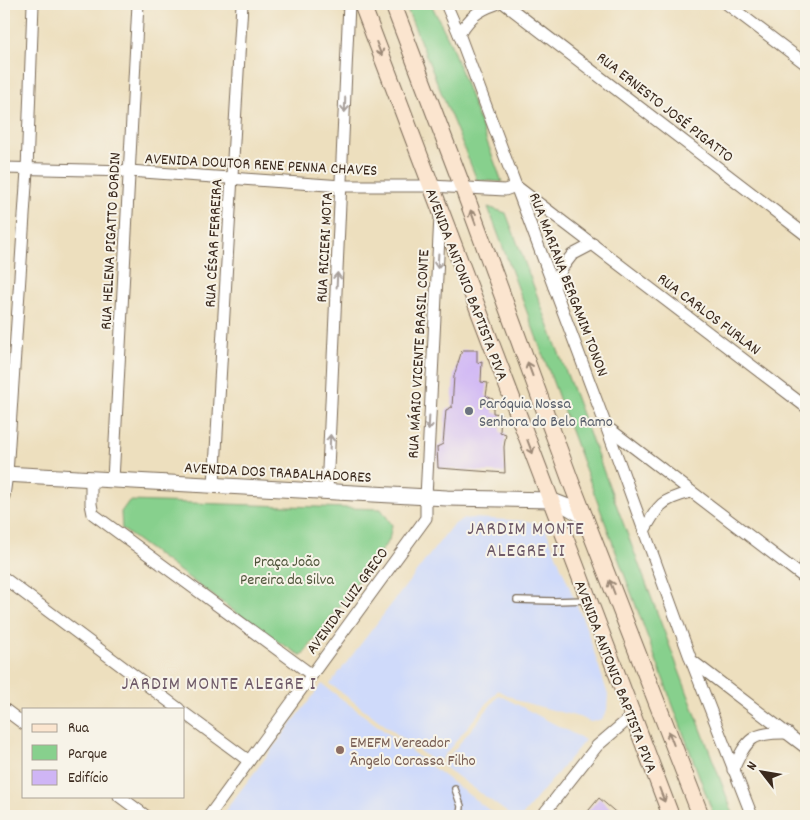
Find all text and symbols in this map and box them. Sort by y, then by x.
one-way arrow [375,41,384,56]
street label: RUA ERNESTO JOSÉ PIGATTO [591,47,738,169]
one-way arrow [341,97,350,113]
street label: AVENIDA DOUTOR RENE PENNA CHAVES [144,148,378,183]
street label: RUA HELENA PIGATTO BORDIN [95,152,128,331]
street label: RUA CÉSAR FERREIRA [200,178,229,308]
street label: AVENIDA ANTONIO BAPTISTA PIVA [418,185,513,385]
street label: RUA MARIANA BERGAMIM TONON [522,190,613,380]
street label: RUA RICIERI MOTA [311,191,340,303]
one-way arrow [468,210,477,225]
street label: RUA MÁRIO VICENTE BRASIL CONTE [403,248,436,459]
one-way arrow [433,253,442,269]
street label: RUA CARLOS FURLAN [652,268,765,362]
one-way arrow [333,272,342,288]
one-way arrow [525,362,534,377]
place label: Paróquia Nossa Senhora do Belo Ramo [479,393,613,434]
marker: Paróquia Nossa Senhora do Belo Ramo [463,405,475,417]
one-way arrow [425,415,434,431]
one-way arrow [325,435,334,451]
one-way arrow [526,439,535,454]
street label: AVENIDA DOS TRABALHADORES [184,457,372,490]
district label: JARDIM MONTE ALEGRE II [467,517,585,566]
street label: AVENIDA LUIZ GRECO [301,543,395,660]
park label: Praça João Pereira da Silva [240,551,334,592]
street label: AVENIDA ANTONIO BAPTISTA PIVA [567,577,662,777]
one-way arrow [607,579,616,595]
district label: JARDIM MONTE ALEGRE I [121,672,317,699]
legend [22,708,185,798]
text: Rua [68,718,90,740]
one-way arrow [665,731,675,746]
place label: EMEFM Vereador Ângelo Corassa Filho [350,732,476,773]
text: Parque [68,744,108,766]
marker: EMEFM Vereador Ângelo Corassa Filho [334,744,346,756]
north arrow [738,748,788,798]
text: N [742,758,763,774]
text: Edifício [68,768,108,790]
one-way arrow [658,787,667,802]

